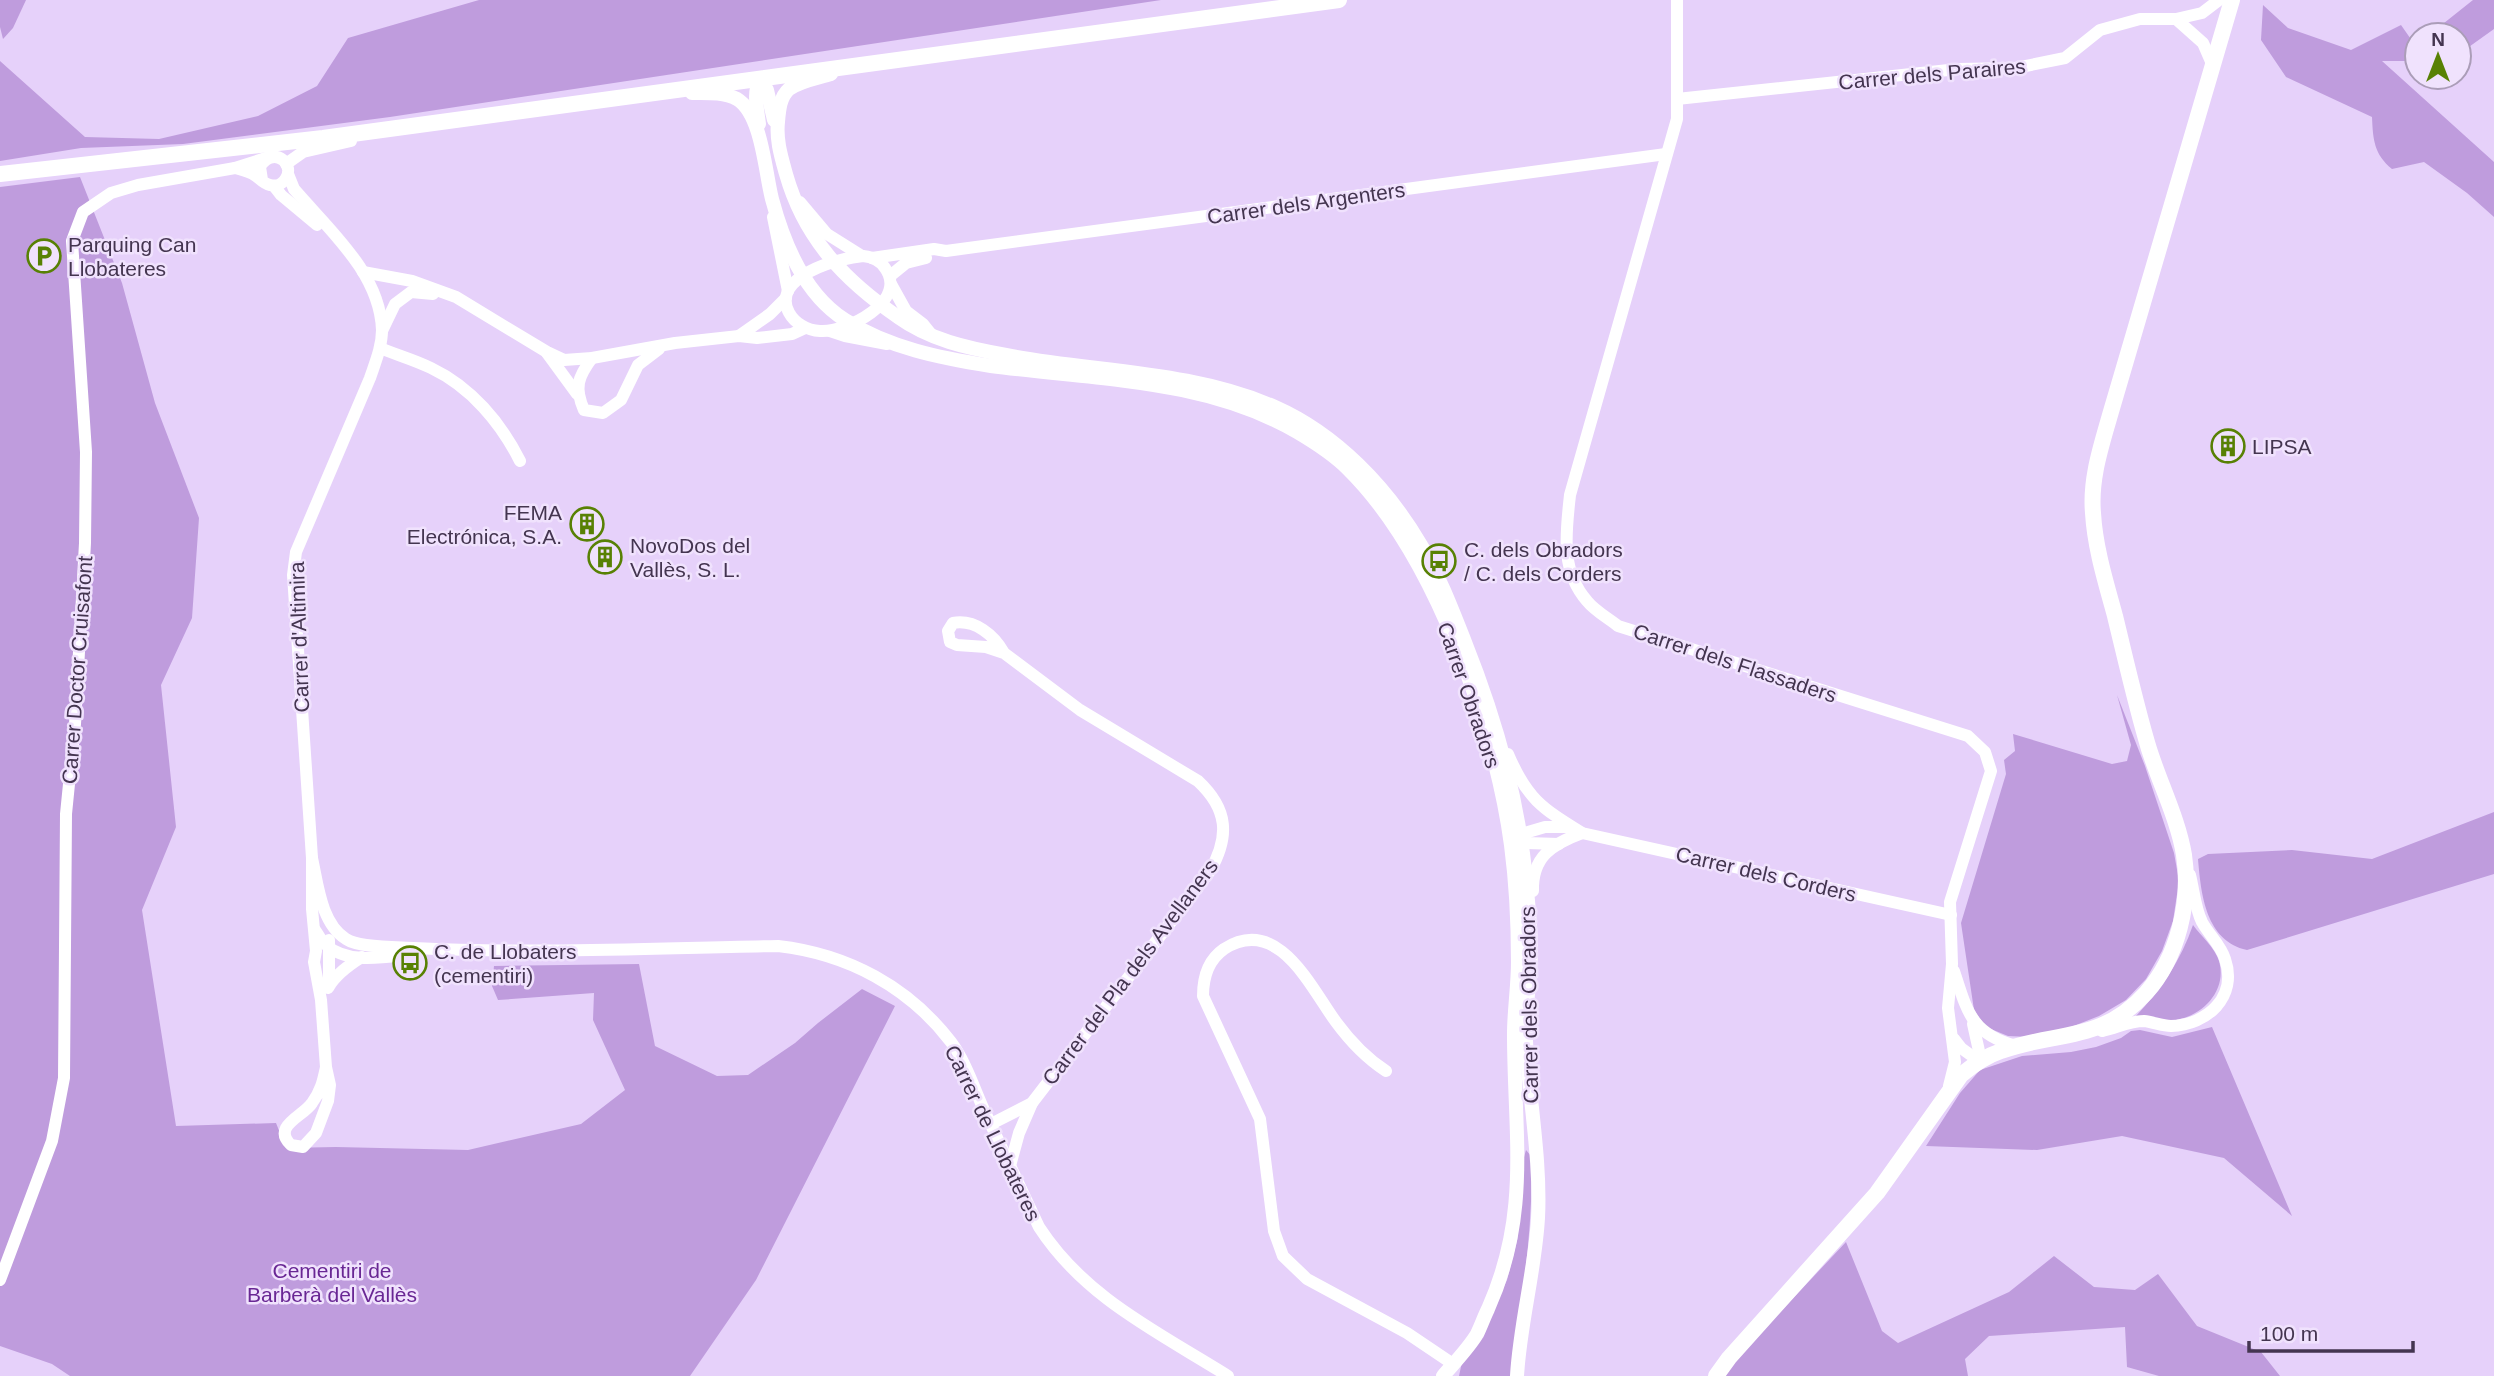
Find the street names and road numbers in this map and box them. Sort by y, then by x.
street label: Carrer dels Paraires [1837,54,2027,94]
street label: Carrer dels Argenters [1206,178,1406,228]
street label: Carrer Doctor Cruisafont [58,555,96,785]
street label: Carrer d'Altimira [285,561,313,713]
street label: Carrer Obradors [1433,619,1505,771]
street label: Carrer dels Flassaders [1630,619,1840,707]
street label: Carrer dels Corders [1674,842,1858,906]
street label: Carrer del Pla dels Avellaners [1038,855,1222,1089]
street label: Carrer dels Obradors [1516,906,1542,1104]
street label: Carrer de Llobateres [940,1041,1046,1225]

